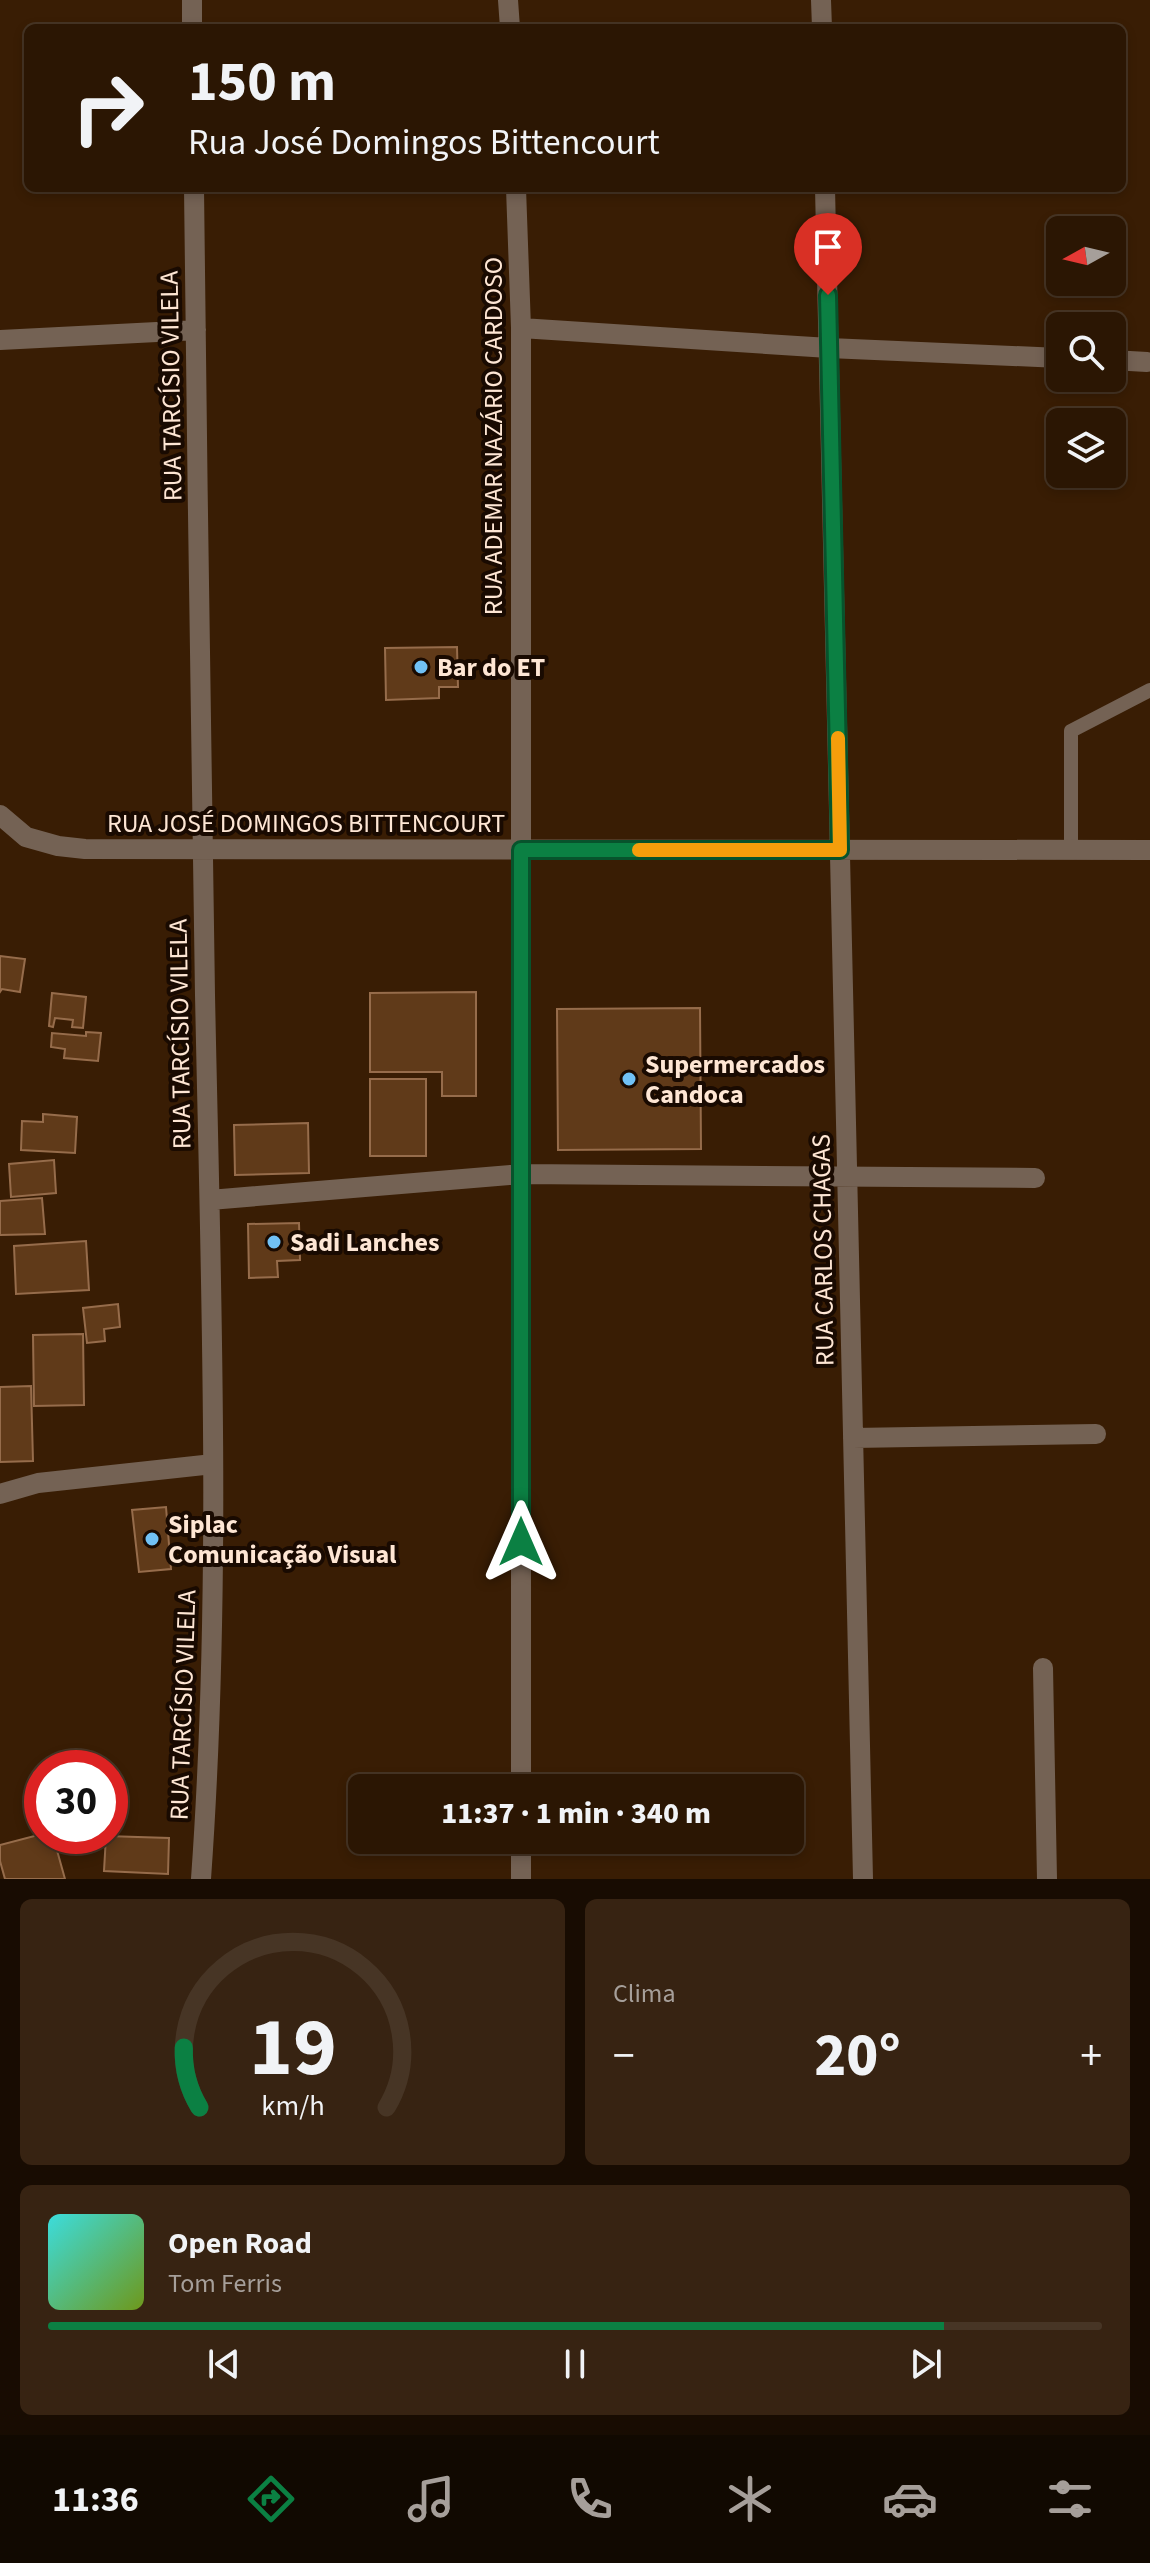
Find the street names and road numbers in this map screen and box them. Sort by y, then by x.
street label: RUA ADEMAR NAZÁRIO CARDOSO [475,257,512,615]
street label: RUA TARCÍSIO VILELA [150,270,192,502]
street label: RUA JOSÉ DOMINGOS BITTENCOURT [107,805,505,842]
street label: RUA TARCÍSIO VILELA [159,918,201,1150]
street label: RUA CARLOS CHAGAS [802,1134,844,1366]
street label: RUA TARCÍSIO VILELA [160,1588,206,1821]

